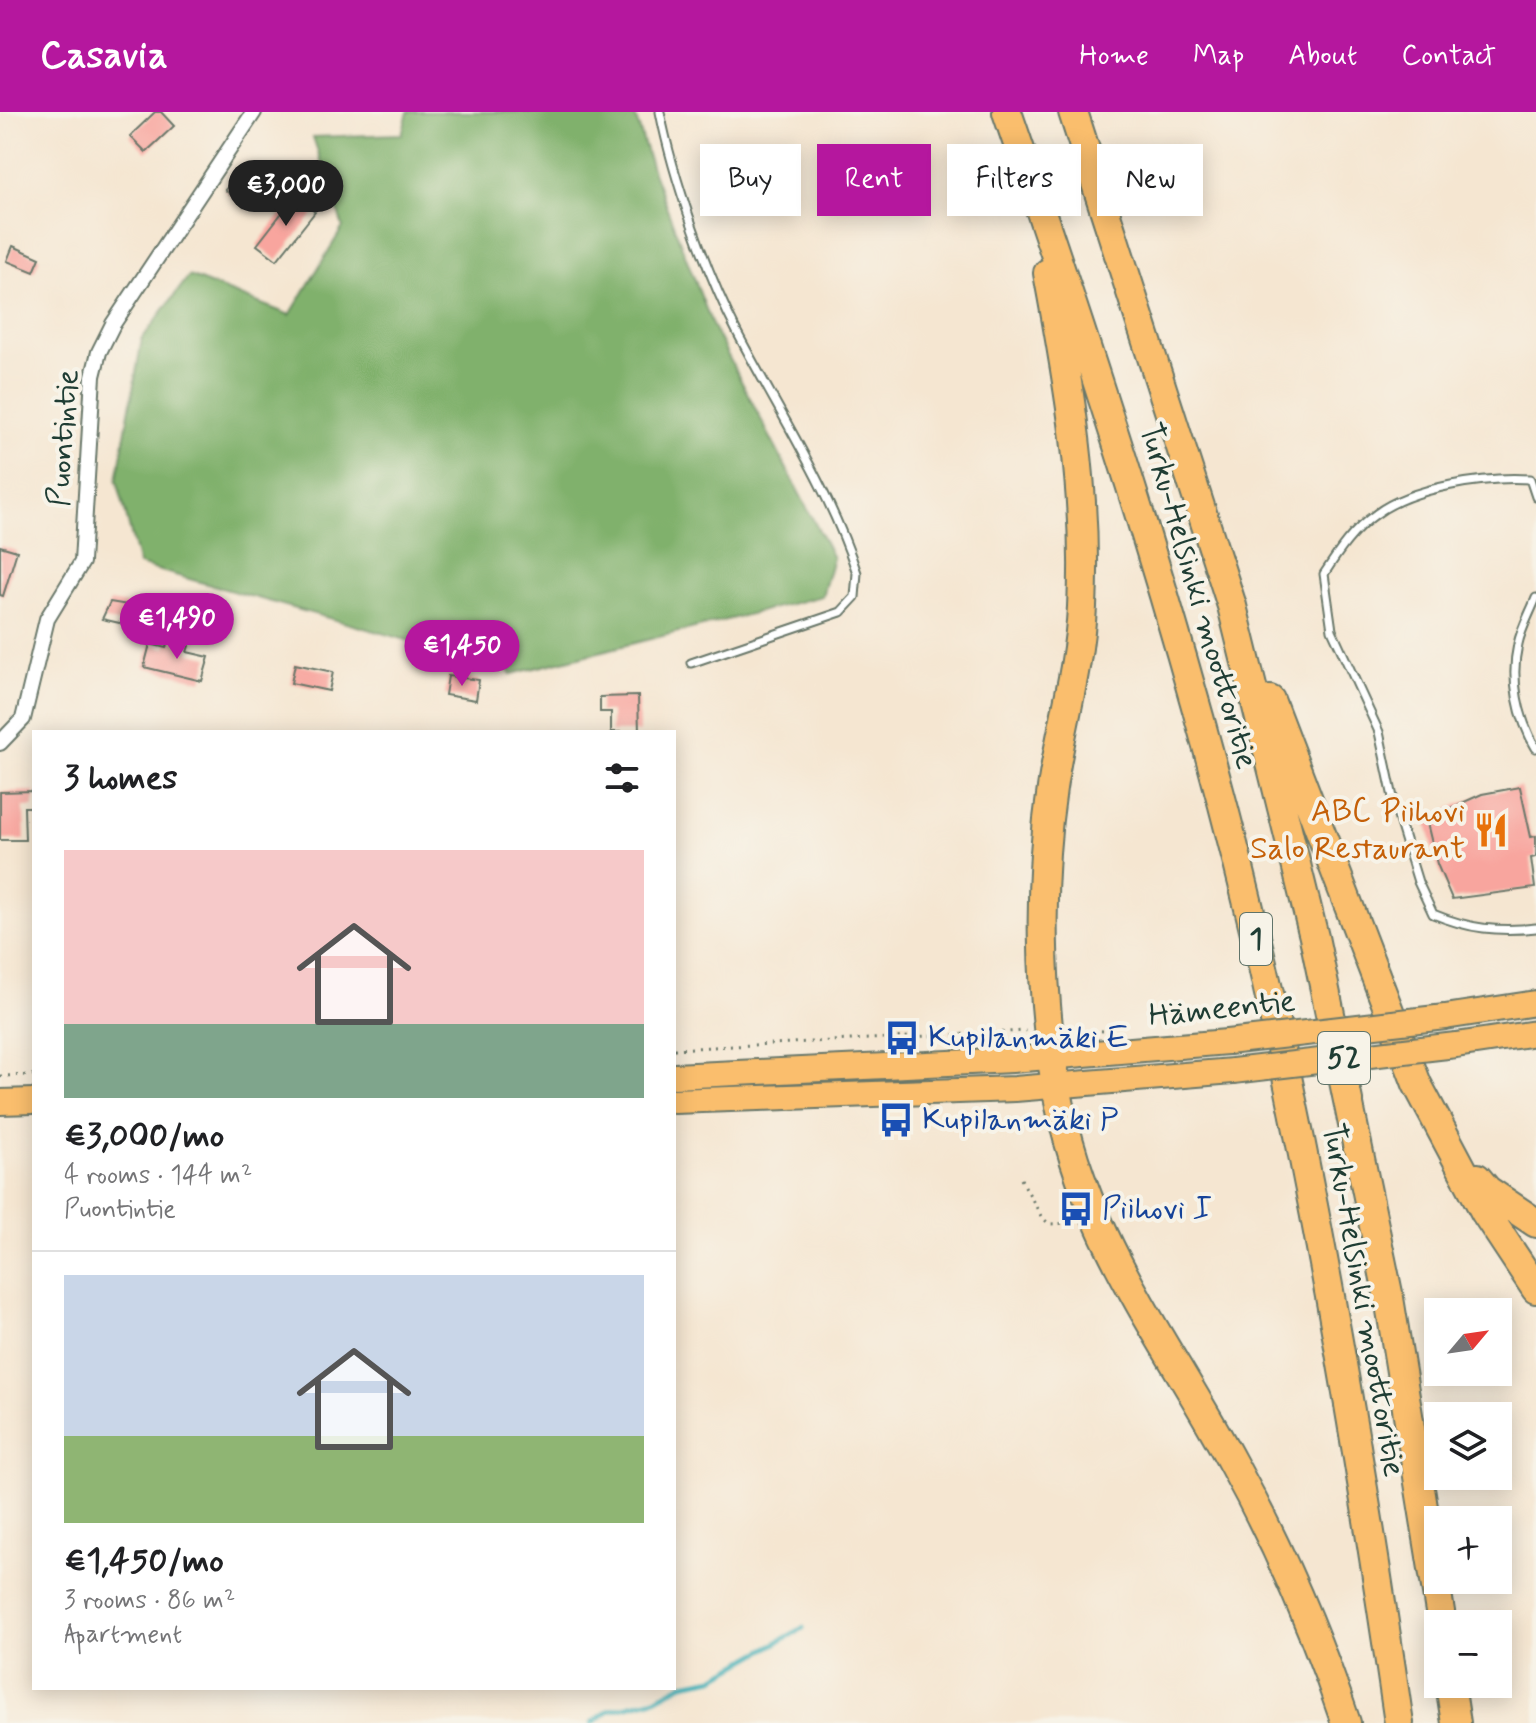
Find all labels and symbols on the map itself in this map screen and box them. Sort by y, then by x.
pin: €3,000 [221,160,351,228]
street label: Puontintie [38,368,90,508]
street label: Turku-Helsinki moottoritie [1128,418,1268,774]
pin: €1,490 [112,593,242,661]
pin: €1,450 [397,620,527,688]
place label: ABC Piihovi Salo Restaurant [1250,791,1465,870]
restaurant icon: ABC Piihovi Salo Restaurant [1472,811,1510,849]
road number: 1 [1240,913,1272,965]
street label: Hämeentie [1147,980,1297,1038]
place label: Kupilanmäki E [928,1017,1129,1059]
bus stop icon: Kupilanmäki E [883,1019,921,1057]
road number: 52 [1318,1032,1370,1084]
place label: Kupilanmäki P [922,1099,1118,1141]
bus stop icon: Kupilanmäki P [877,1101,915,1139]
street label: Turku-Helsinki moottoritie [1311,1120,1415,1480]
place label: Piihovi I [1102,1188,1212,1230]
bus stop icon: Piihovi I [1057,1190,1095,1228]
north arrow [1424,1298,1512,1386]

